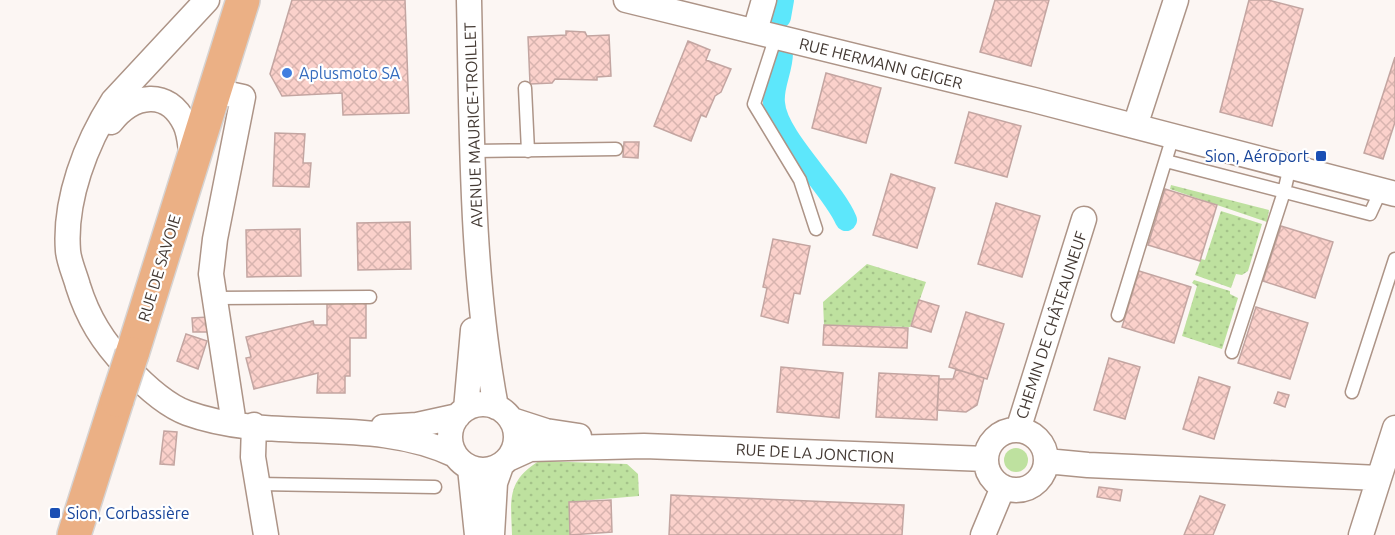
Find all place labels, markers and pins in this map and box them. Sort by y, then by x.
place label: Aplusmoto SA [299,64,401,82]
marker: Aplusmoto SA [280,66,294,80]
place label: Sion, Aéroport [1205,147,1310,165]
marker: Sion, Aéroport [1314,149,1328,163]
place label: Sion, Corbassière [67,504,190,522]
marker: Sion, Corbassière [48,506,62,520]

